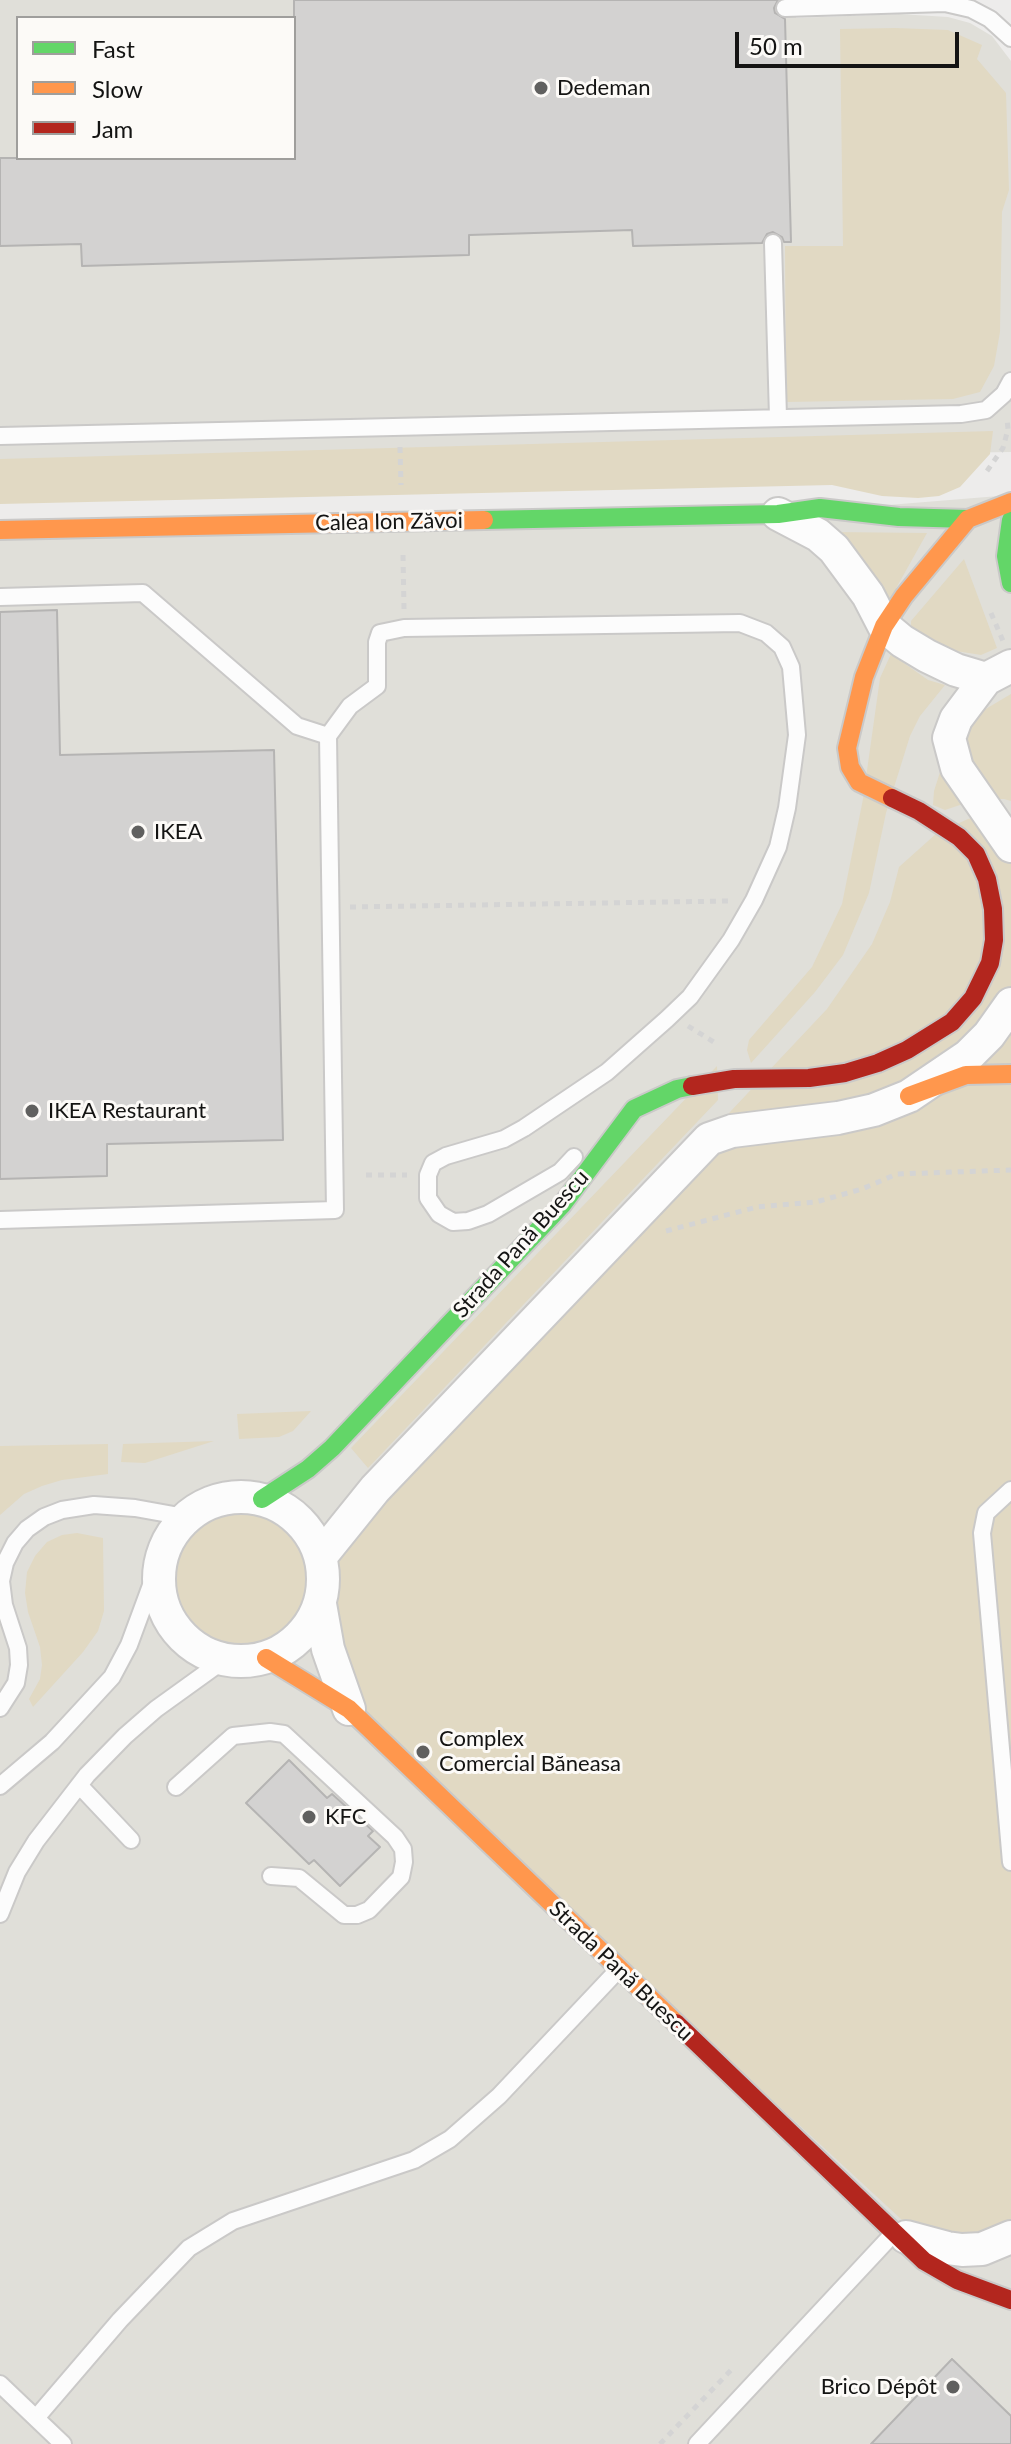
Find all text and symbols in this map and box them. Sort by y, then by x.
legend [16,16,296,160]
scale bar [739,16,963,66]
text: 50 m [749,31,803,60]
text: Fast [92,34,135,63]
text: Slow [92,74,143,103]
place label: Dedeman [557,75,650,101]
marker: Dedeman [532,79,550,97]
text: Jam [92,114,133,143]
street label: Calea Ion Zăvoi [315,508,463,536]
place label: IKEA [154,819,202,845]
marker: IKEA [129,823,147,841]
place label: IKEA Restaurant [48,1098,206,1124]
marker: IKEA Restaurant [23,1102,41,1120]
street label: Strada Pană Buescu [448,1165,594,1323]
place label: Complex Comercial Băneasa [439,1726,621,1778]
marker: Complex Comercial Băneasa [414,1743,432,1761]
place label: KFC [325,1804,367,1830]
marker: KFC [300,1808,318,1826]
street label: Strada Pană Buescu [544,1896,698,2046]
place label: Brico Dépôt [821,2374,937,2400]
marker: Brico Dépôt [944,2378,962,2396]

